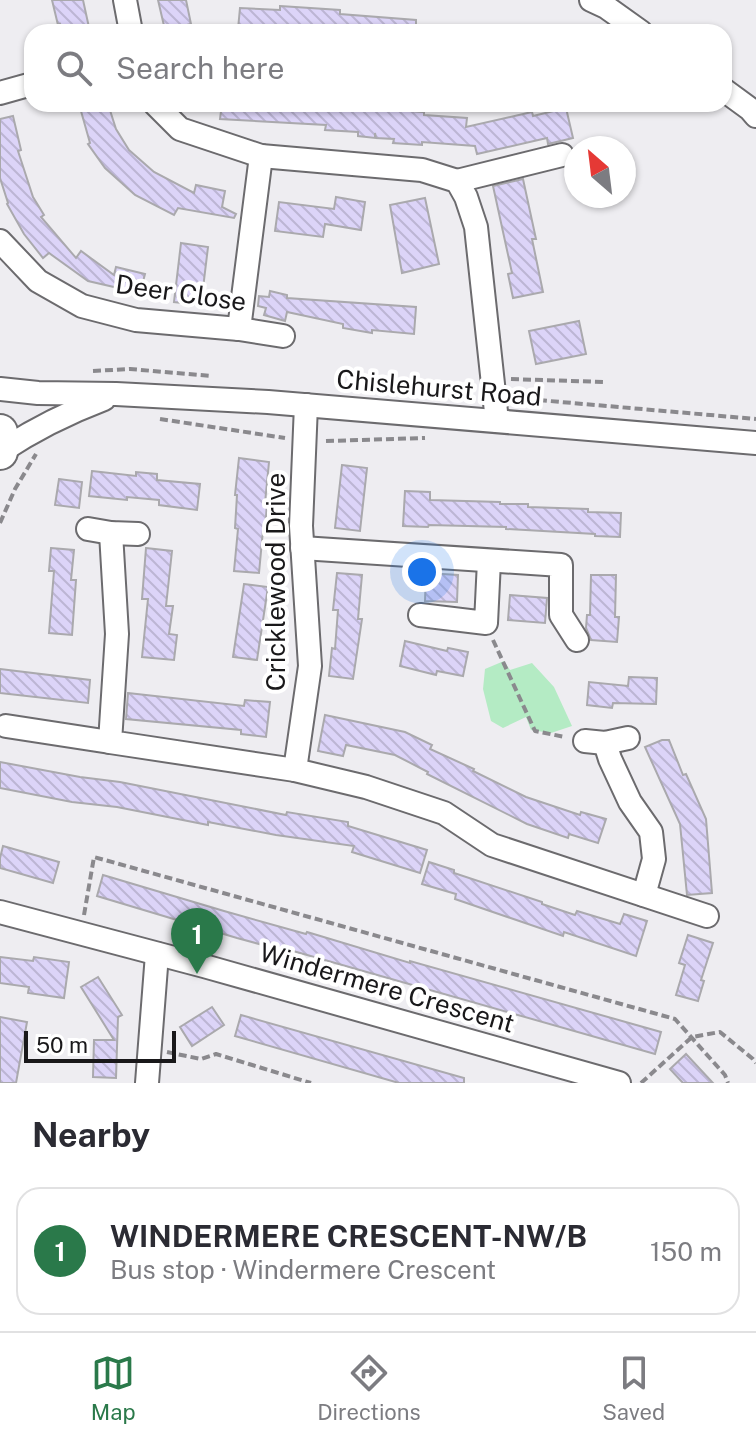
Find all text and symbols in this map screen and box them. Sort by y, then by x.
search box [24,24,732,112]
icon: search [52,46,96,90]
text: Search here [116,50,284,86]
north arrow [564,136,636,208]
street label: Deer Close [114,268,248,317]
street label: Chislehurst Road [335,363,543,412]
street label: Cricklewood Drive [260,473,291,691]
your location [402,552,442,592]
pin: 1 [171,908,223,974]
street label: Windermere Crescent [256,936,518,1039]
scale bar [24,1027,176,1063]
text: 50 m [36,1032,88,1058]
text: Nearby [32,1115,150,1155]
text: WINDERMERE CRESCENT-NW/B [110,1218,587,1254]
text: 1 [54,1236,66,1267]
text: 150 m [650,1236,722,1267]
text: Bus stop · Windermere Crescent [110,1254,496,1285]
tab: Map [91,1351,136,1425]
tab: Directions [317,1351,421,1425]
tab: Saved [602,1351,665,1425]

